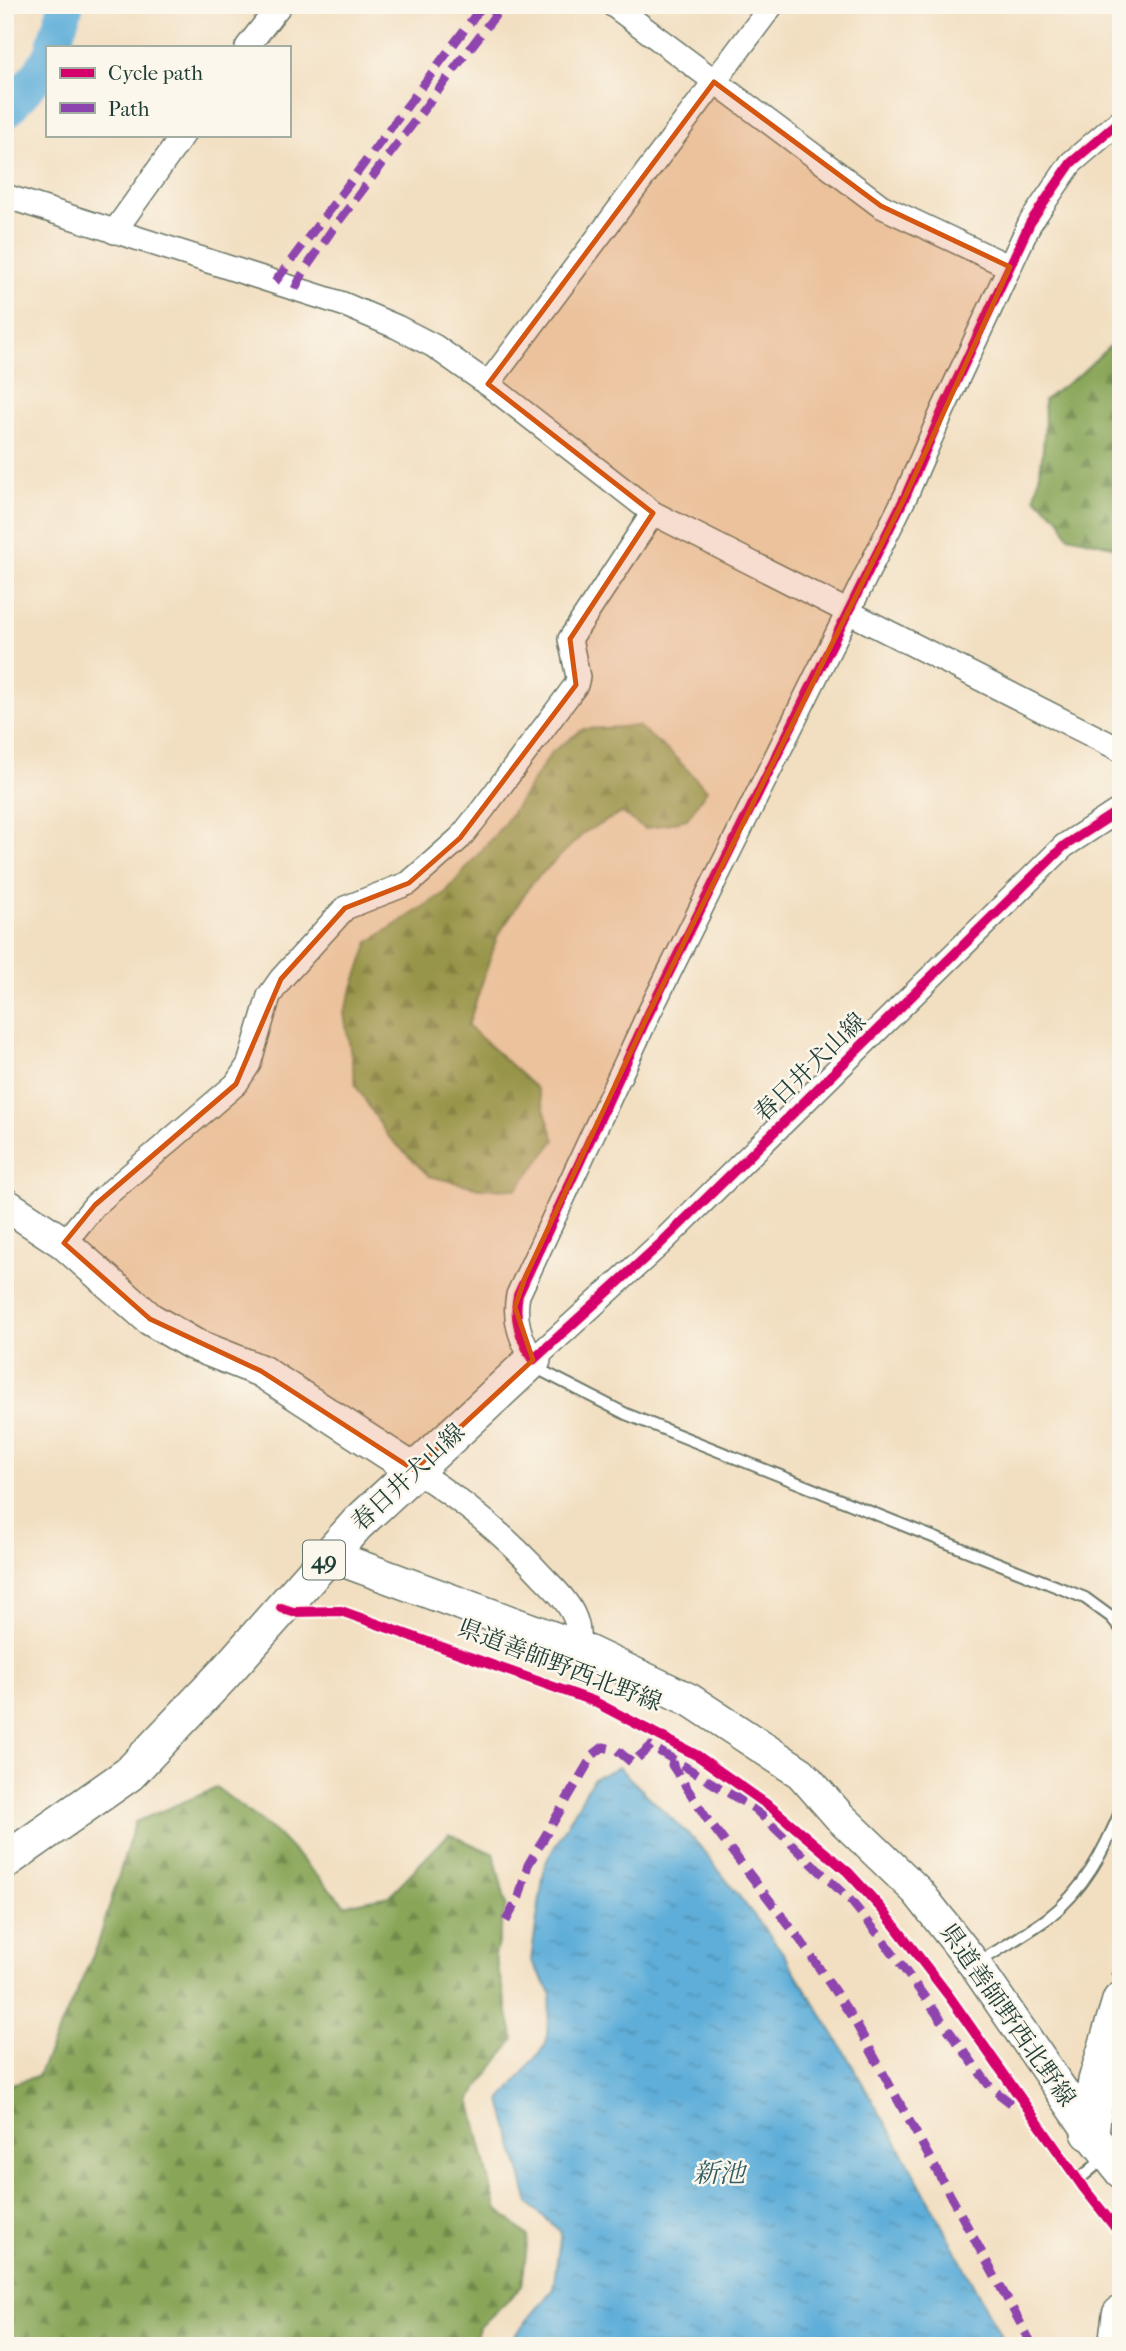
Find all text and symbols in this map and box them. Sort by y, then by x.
legend [46,46,290,136]
text: Cycle path [108,61,203,85]
text: Path [108,97,150,121]
street label: 春日井犬山線 [748,1007,872,1127]
street label: 春日井犬山線 [346,1418,470,1536]
road number: 49 [303,1540,345,1580]
street label: 県道善師野西北野線 [454,1613,666,1717]
street label: 県道善師野西北野線 [935,1919,1081,2111]
water label: 新池 [693,2158,748,2189]

